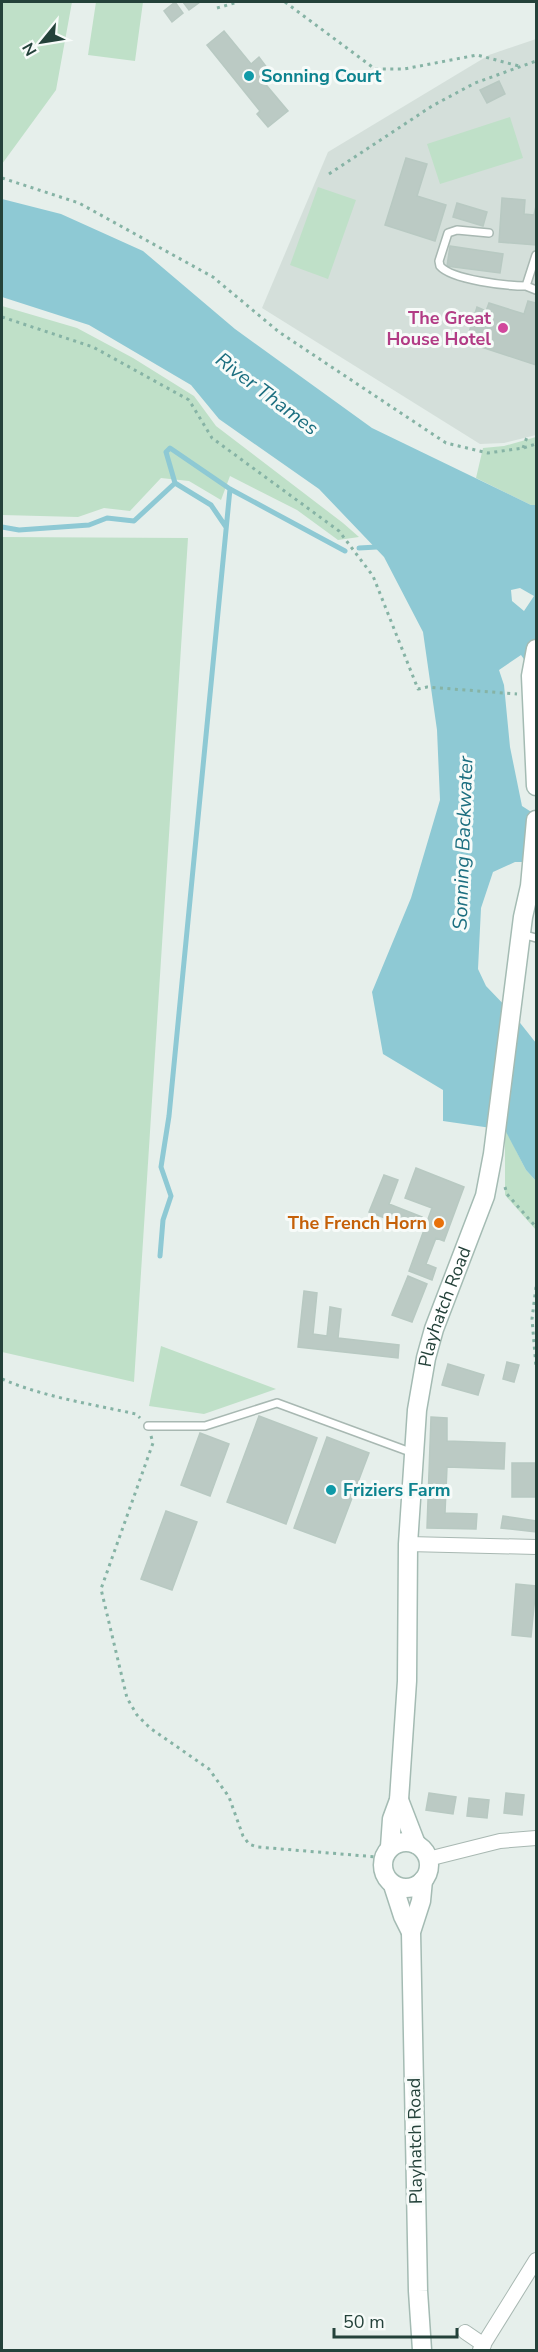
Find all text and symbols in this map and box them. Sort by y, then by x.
north arrow [12,12,72,72]
text: N [17,38,42,60]
place label: Sonning Court [261,64,382,88]
marker: Sonning Court [242,69,256,83]
place label: The Great House Hotel [386,306,491,351]
marker: The Great House Hotel [496,321,510,335]
water label: River Thames [210,346,324,442]
water label: Sonning Backwater [446,755,480,930]
place label: The French Horn [288,1211,427,1235]
marker: The French Horn [432,1216,446,1230]
street label: Playhatch Road [413,1243,477,1369]
place label: Friziers Farm [343,1478,451,1502]
marker: Friziers Farm [324,1483,338,1497]
street label: Playhatch Road [402,2078,428,2204]
scale bar [334,2301,457,2339]
text: 50 m [343,2310,385,2334]

